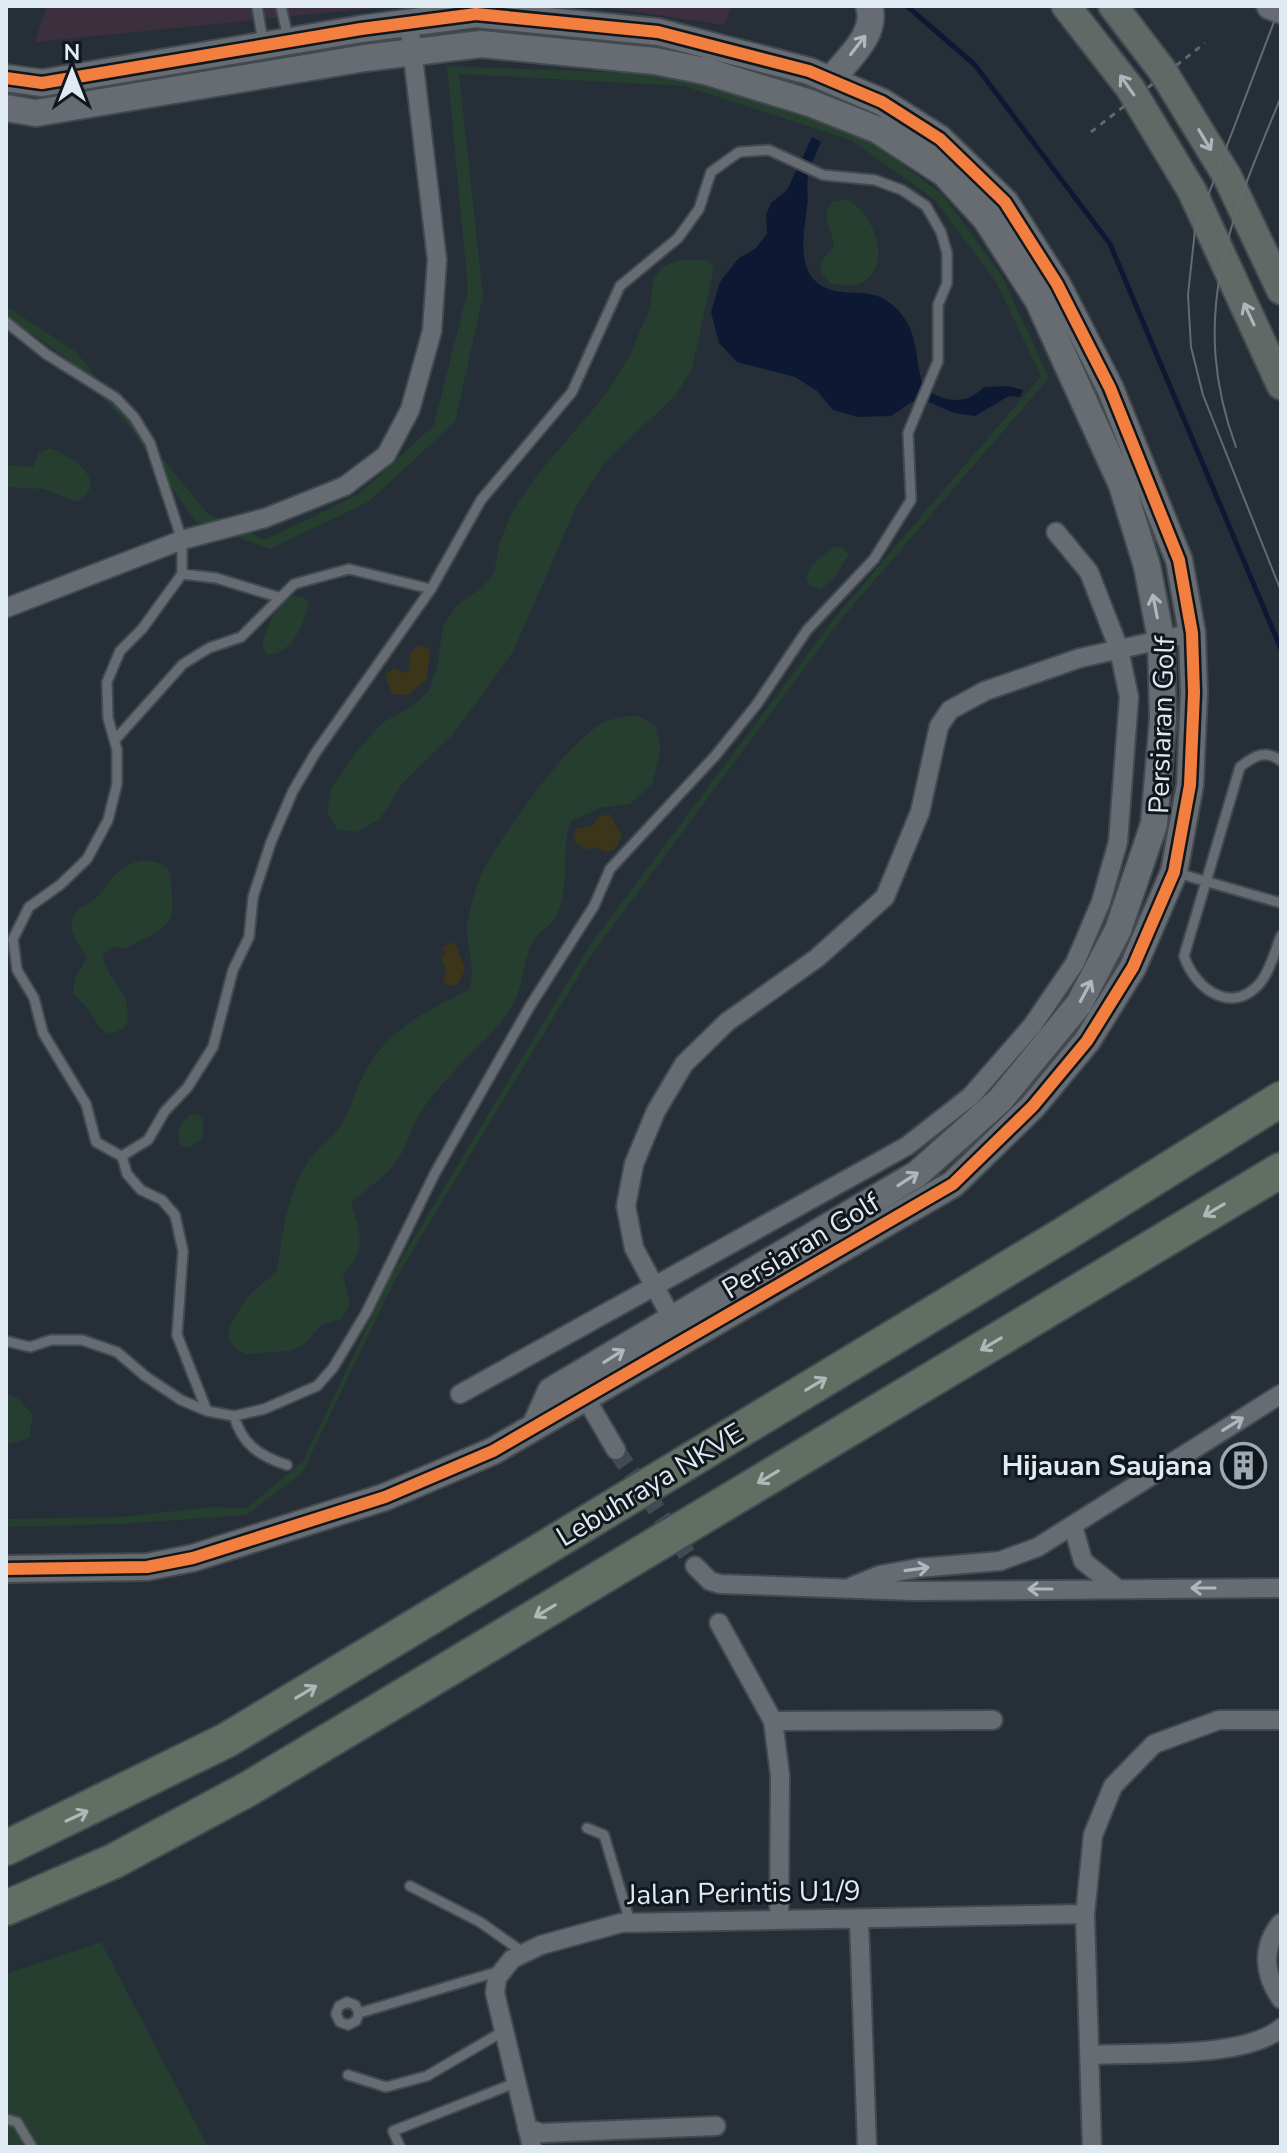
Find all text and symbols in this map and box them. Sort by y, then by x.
north arrow [32,32,112,112]
one-way arrow [849,35,867,56]
text: N [64,38,80,68]
one-way arrow [1119,74,1135,96]
one-way arrow [1197,128,1213,151]
one-way arrow [1241,302,1256,326]
one-way arrow [1146,594,1161,619]
street label: Persiaran Golf [1140,635,1184,815]
one-way arrow [1079,980,1095,1003]
one-way arrow [897,1170,919,1187]
street label: Persiaran Golf [715,1184,888,1308]
one-way arrow [1203,1202,1226,1218]
one-way arrow [980,1336,1003,1352]
one-way arrow [602,1347,624,1364]
one-way arrow [804,1376,827,1392]
street label: Lebuhraya NKVE [549,1414,751,1556]
one-way arrow [1221,1416,1244,1432]
building icon: Hijauan Saujana [1219,1442,1267,1490]
place label: Hijauan Saujana [1002,1447,1212,1485]
one-way arrow [757,1470,780,1486]
one-way arrow [904,1561,930,1576]
one-way arrow [1190,1580,1217,1596]
one-way arrow [1027,1581,1054,1597]
one-way arrow [534,1603,557,1619]
one-way arrow [294,1684,316,1701]
one-way arrow [65,1808,89,1823]
street label: Jalan Perintis U1/9 [626,1872,861,1914]

